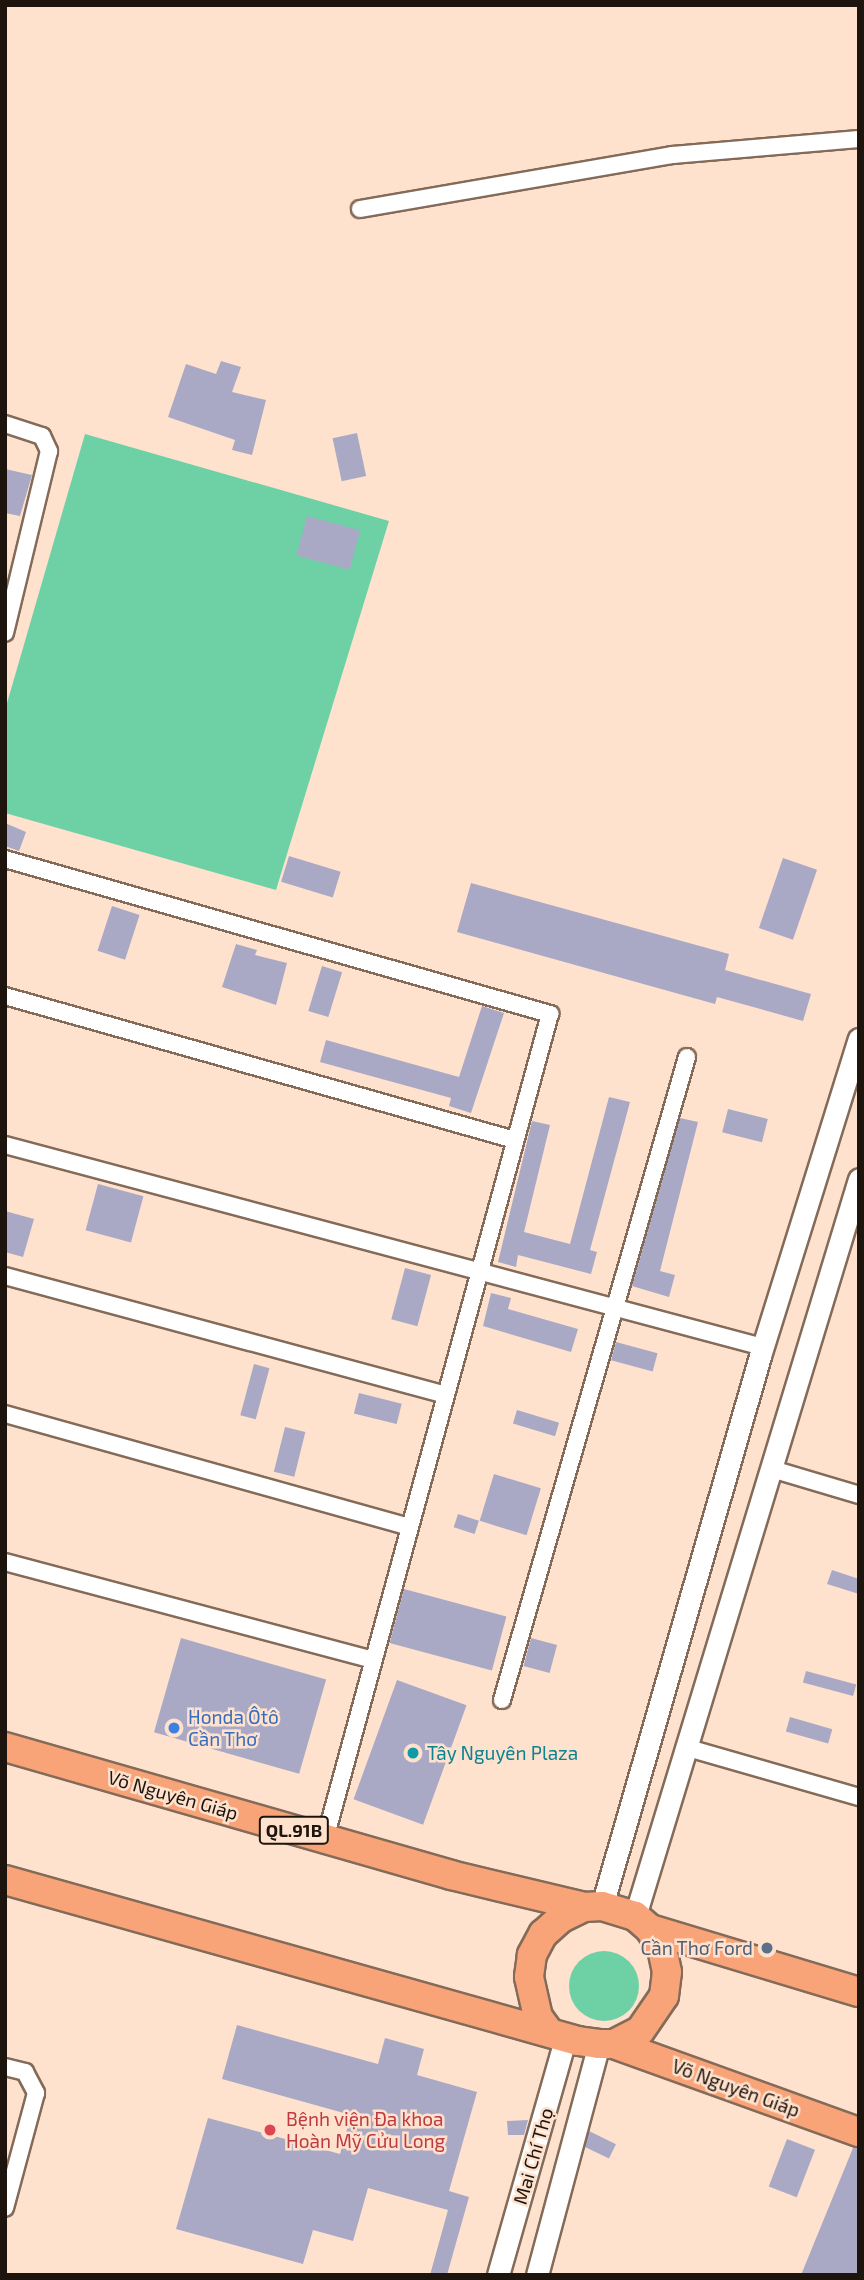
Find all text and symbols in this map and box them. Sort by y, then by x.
place label: Honda Ôtô Cần Thơ [188,1706,279,1750]
marker: Honda Ôtô Cần Thơ [166,1720,182,1736]
place label: Tây Nguyên Plaza [427,1742,579,1764]
marker: Tây Nguyên Plaza [405,1745,421,1761]
street label: Võ Nguyên Giáp [105,1766,241,1824]
road number: QL.91B [257,1816,331,1844]
place label: Cần Thơ Ford [640,1937,753,1959]
marker: Cần Thơ Ford [759,1940,775,1956]
street label: Võ Nguyên Giáp [669,2054,803,2122]
street label: Mai Chí Thọ [508,2105,558,2207]
place label: Bệnh viện Đa khoa Hoàn Mỹ Cửu Long [286,2108,446,2152]
marker: Bệnh viện Đa khoa Hoàn Mỹ Cửu Long [260,2120,280,2140]

